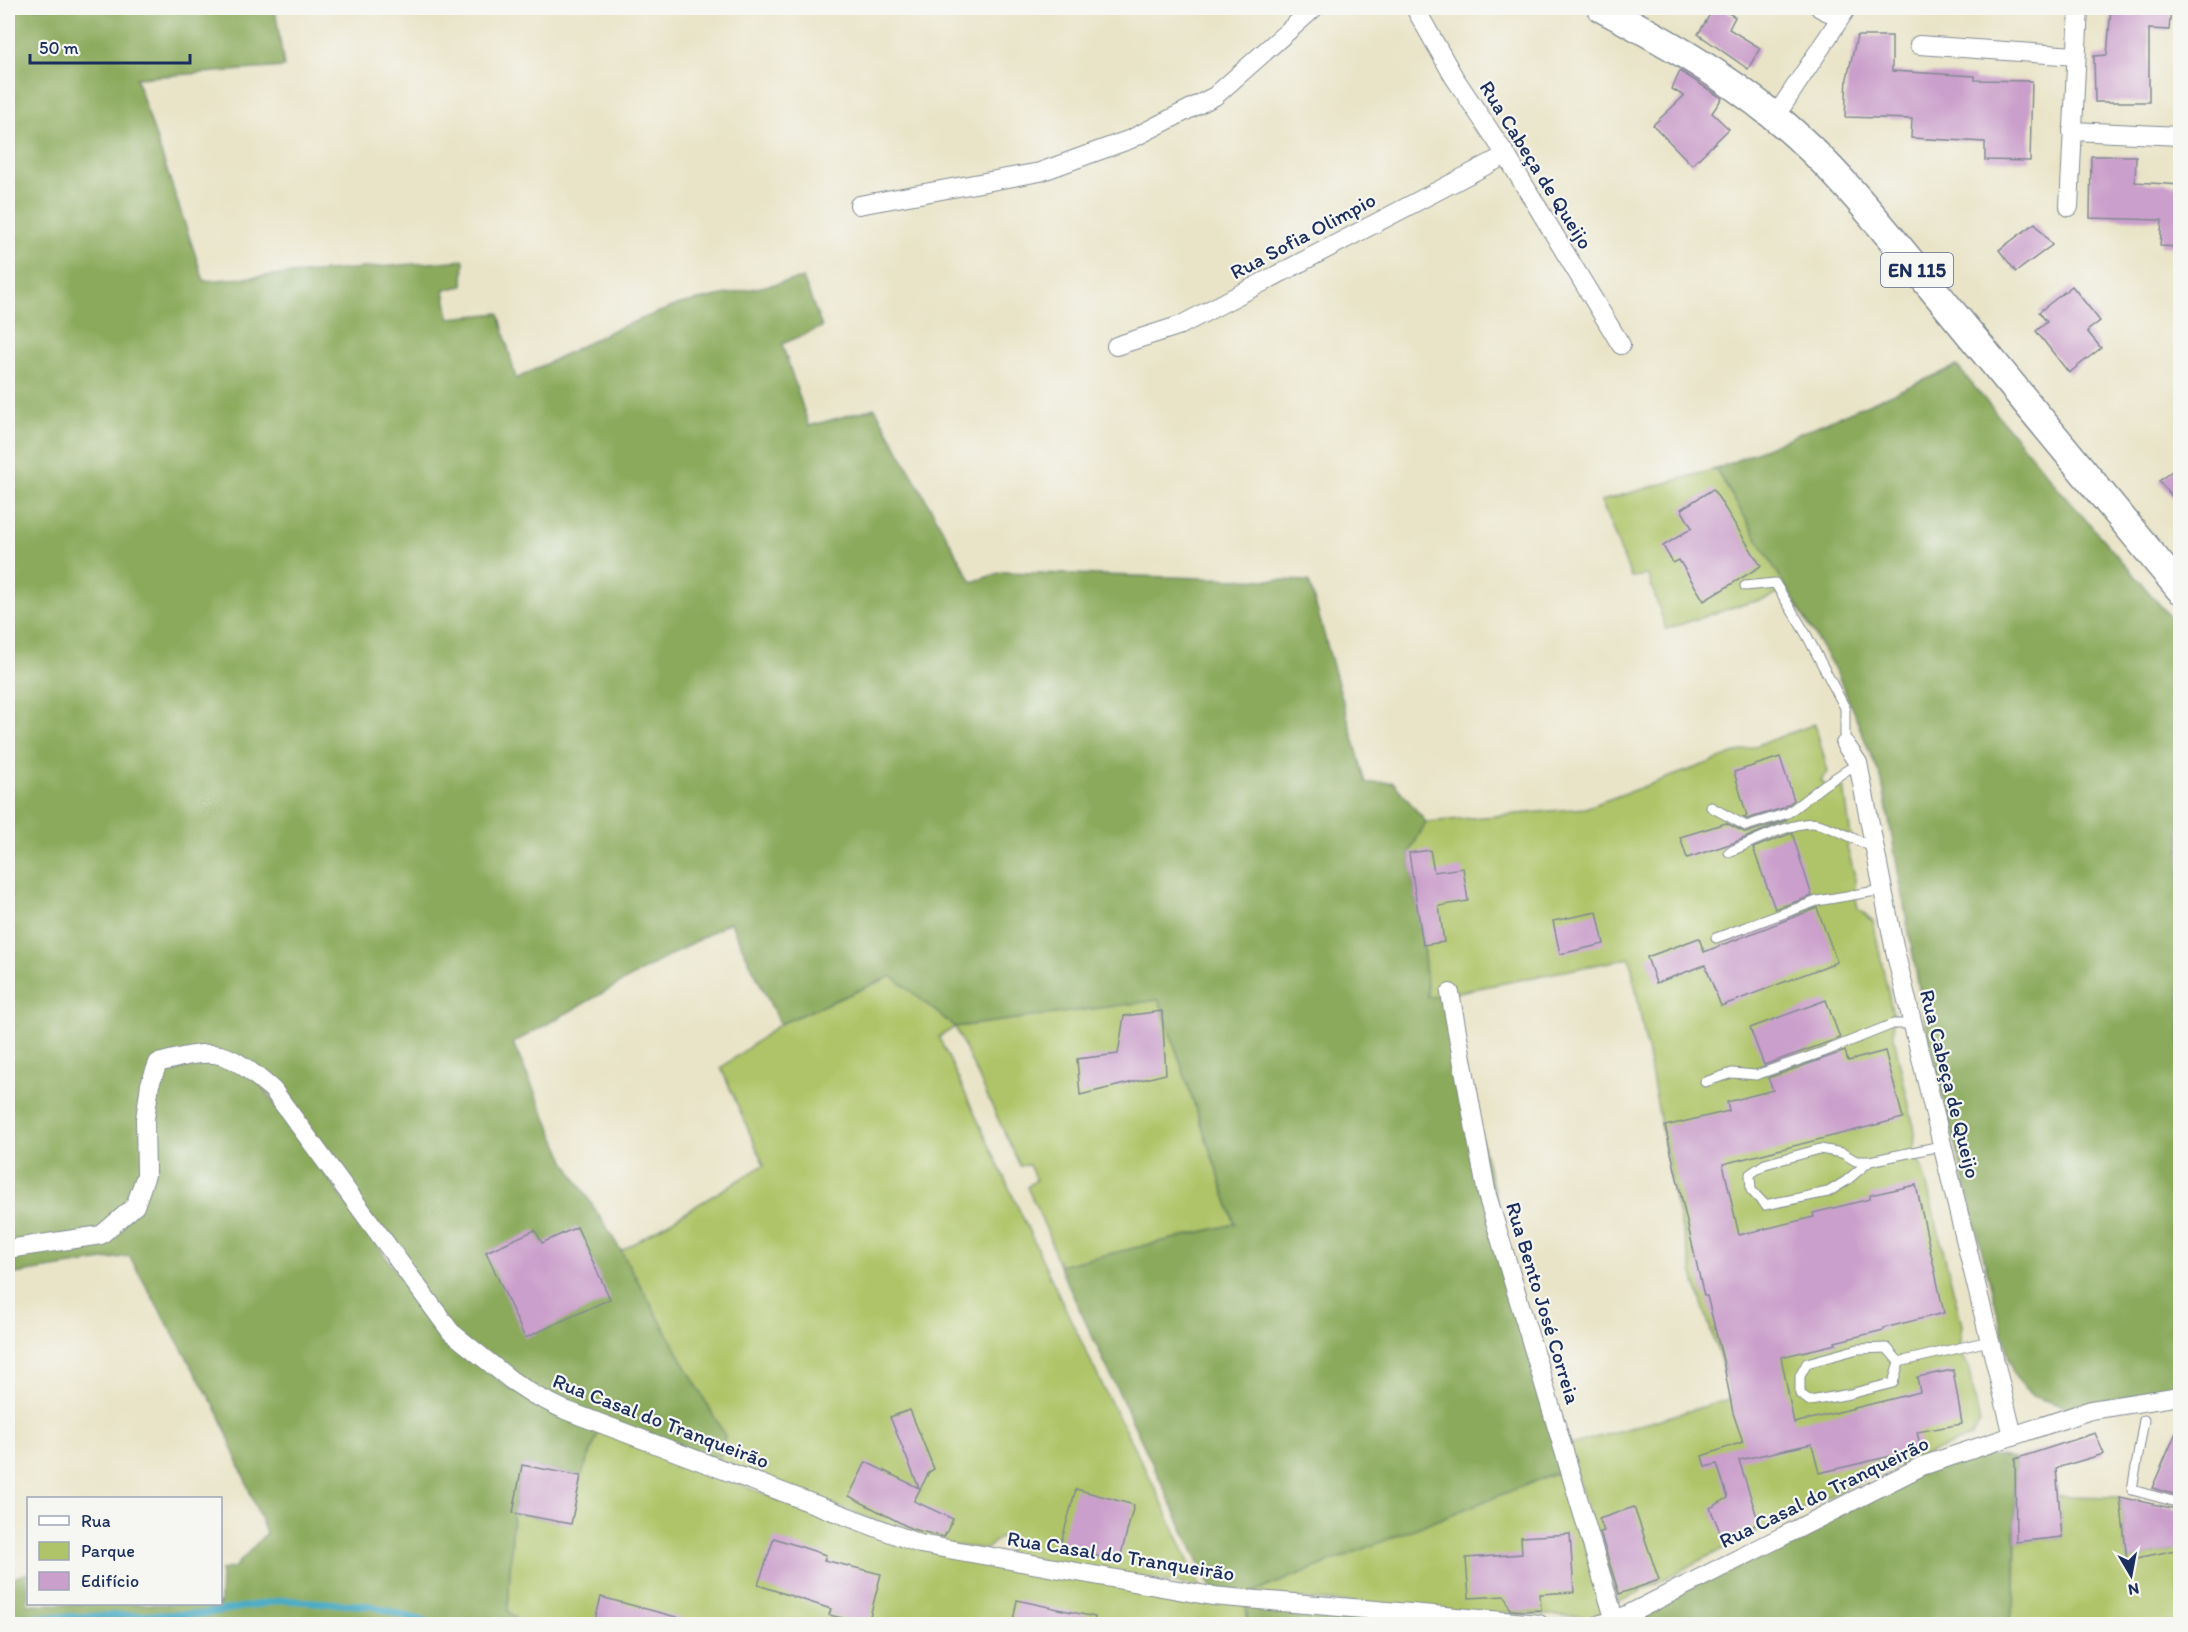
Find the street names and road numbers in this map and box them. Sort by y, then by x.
street label: Rua Cabeça de Queijo [1474,76,1598,254]
street label: Rua Sofia Olimpio [1226,187,1380,284]
road number: EN 115 [1881,253,1953,287]
street label: Rua Cabeça de Queijo [1915,987,1986,1181]
street label: Rua Bento José Correia [1501,1199,1586,1407]
street label: Rua Casal do Tranqueirão [549,1368,773,1473]
street label: Rua Casal do Tranqueirão [1715,1430,1933,1553]
street label: Rua Casal do Tranqueirão [1006,1525,1237,1586]

